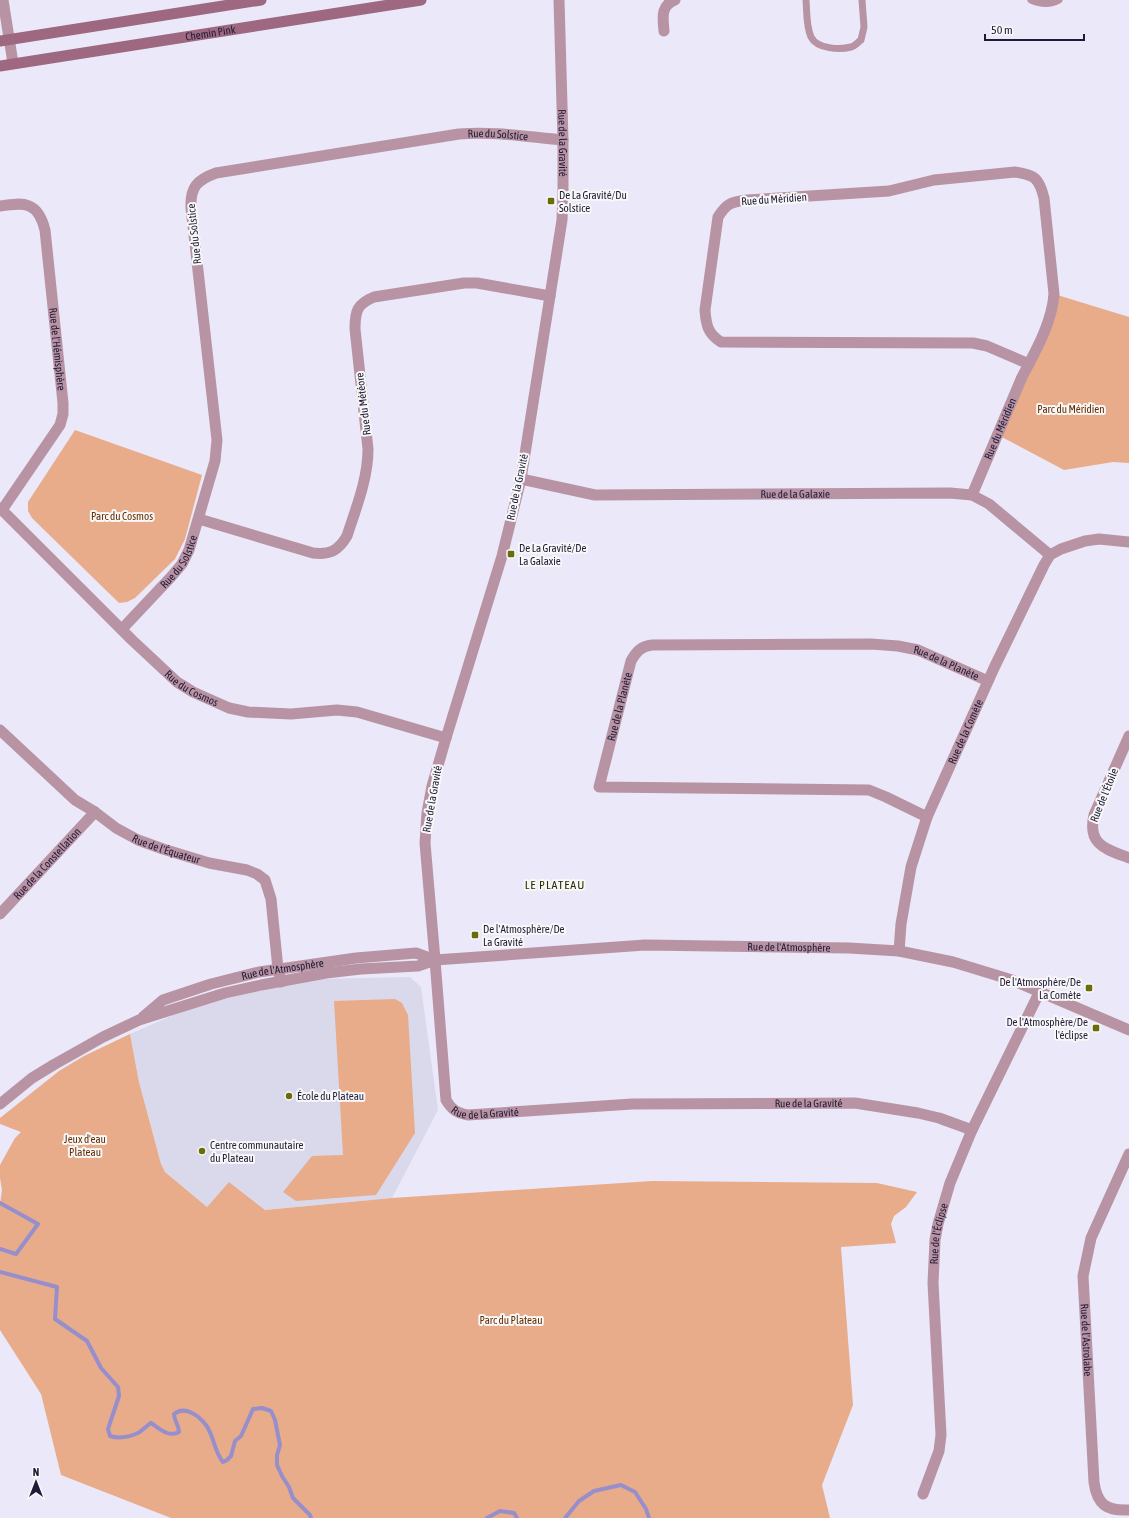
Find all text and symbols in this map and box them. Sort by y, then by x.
scale bar [985,16,1084,42]
street label: Chemin Pink [185,23,236,43]
text: 50 m [991,23,1013,37]
street label: Rue de la Gravité [556,109,569,177]
street label: Rue du Solstice [467,127,529,142]
place label: De La Gravité/Du Solstice [559,189,627,214]
street label: Rue du Méridien [741,191,807,207]
marker: De La Gravité/Du Solstice [546,196,556,206]
street label: Rue du Solstice [185,203,203,265]
street label: Rue de l'Hémisphère [47,307,68,391]
street label: Rue du Météore [353,372,373,436]
street label: Rue du Méridien [982,396,1018,461]
park label: Parc du Méridien [1037,403,1105,415]
street label: Rue de la Gravité [504,453,530,521]
street label: Rue de la Galaxie [760,488,830,500]
park label: Parc du Cosmos [91,510,153,522]
street label: Rue du Solstice [158,534,199,590]
place label: De La Gravité/De La Galaxie [519,542,587,567]
marker: De La Gravité/De La Galaxie [506,549,516,559]
street label: Rue de la Planète [912,643,981,682]
street label: Rue du Cosmos [162,668,220,709]
street label: Rue de la Planète [605,671,634,742]
street label: Rue de la Comète [946,697,985,766]
street label: Rue de la Gravité [420,765,444,833]
street label: Rue de l'Étoile [1088,766,1120,824]
street label: Rue de la Constellation [11,825,83,902]
street label: Rue de l'Équateur [130,832,202,866]
district label: LE PLATEAU [525,878,585,892]
place label: De l'Atmosphère/De La Gravité [483,923,565,948]
marker: De l'Atmosphère/De La Gravité [470,930,480,940]
street label: Rue de l'Atmosphère [747,941,831,954]
street label: Rue de l'Atmosphère [240,957,324,982]
place label: De l'Atmosphère/De La Comète [999,976,1081,1001]
marker: De l'Atmosphère/De La Comète [1084,983,1094,993]
place label: De l'Atmosphère/De l'éclipse [1006,1016,1088,1041]
marker: De l'Atmosphère/De l'éclipse [1091,1023,1101,1033]
place label: École du Plateau [297,1090,364,1102]
marker: École du Plateau [284,1091,294,1101]
street label: Rue de la Gravité [775,1097,842,1109]
street label: Rue de la Gravité [449,1104,519,1121]
park label: Jeux d'eau Plateau [64,1133,106,1158]
place label: Centre communautaire du Plateau [210,1139,303,1164]
marker: Centre communautaire du Plateau [197,1146,207,1156]
street label: Rue de l'Éclipse [928,1202,950,1265]
street label: Rue de l'Astrolabe [1078,1303,1094,1377]
park label: Parc du Plateau [479,1314,543,1326]
north arrow [16,1462,56,1502]
text: N [33,1466,39,1478]

